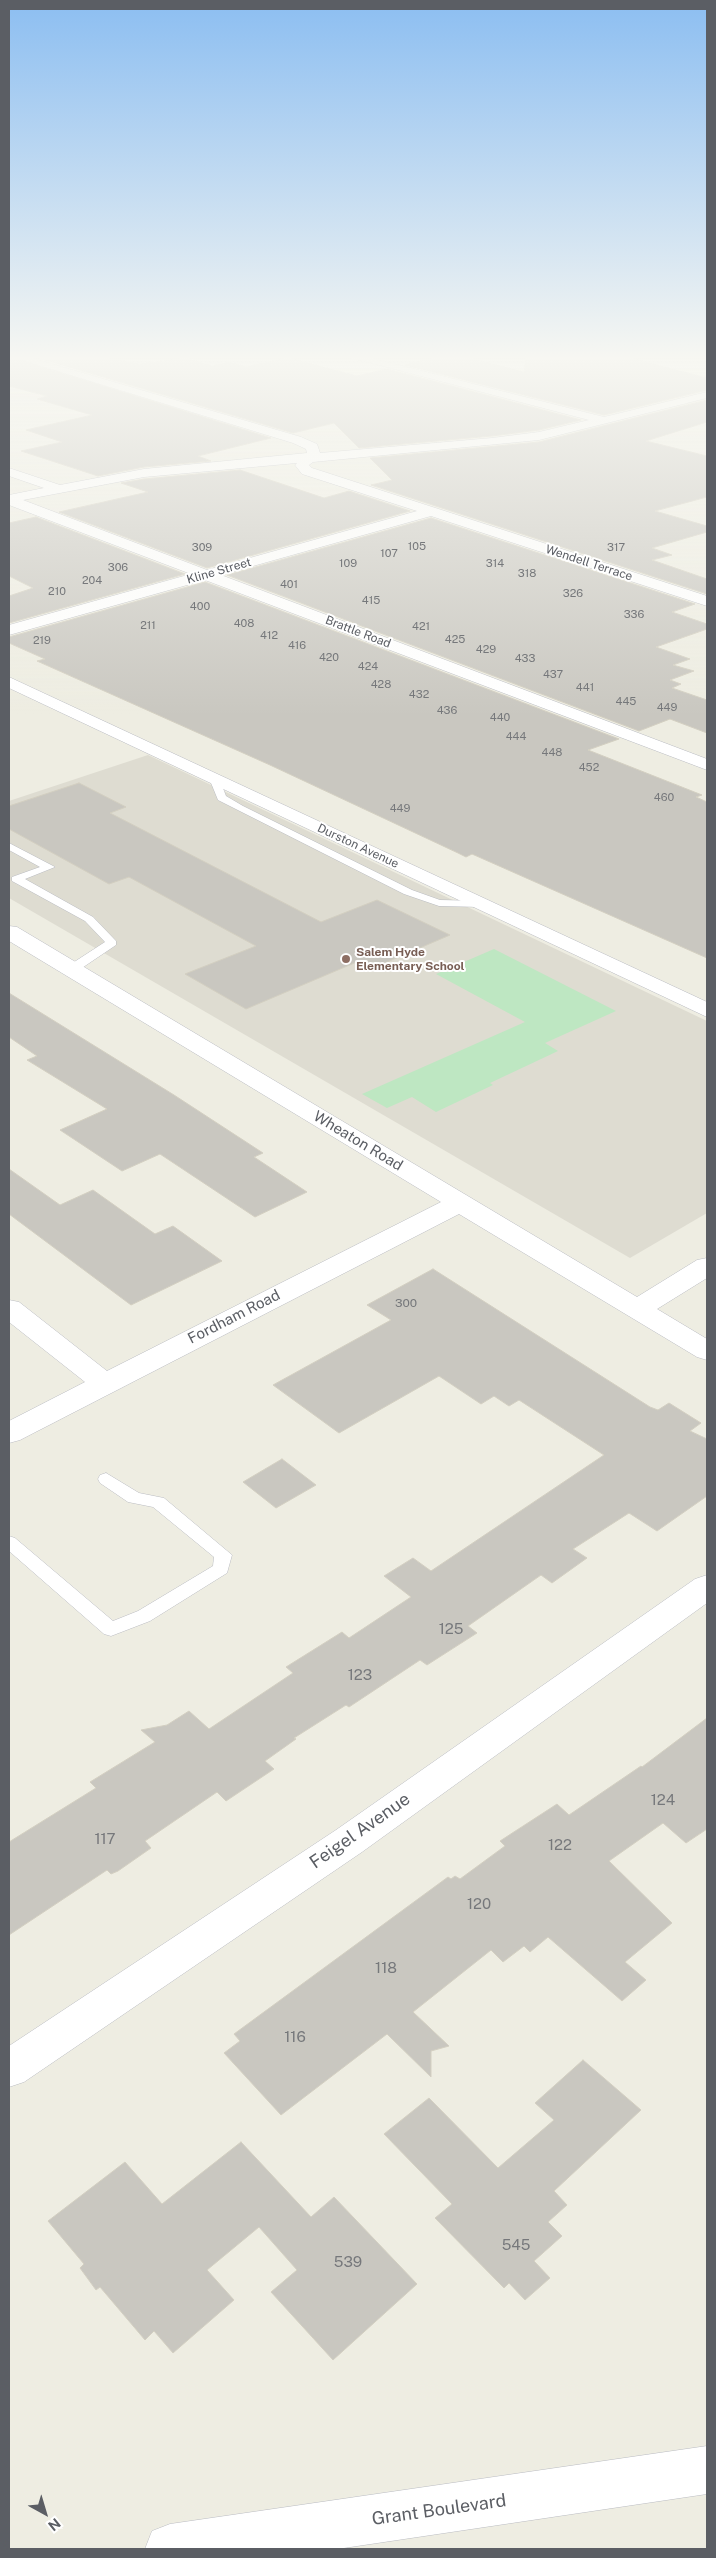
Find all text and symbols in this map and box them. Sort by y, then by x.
house number: 105 [408,540,426,554]
house number: 309 [192,541,212,555]
house number: 317 [607,541,625,555]
street label: Wendell Terrace [544,542,634,584]
house number: 107 [380,547,398,561]
street label: Kline Street [185,555,253,587]
house number: 109 [339,557,357,571]
house number: 314 [486,557,504,571]
house number: 306 [108,561,128,575]
house number: 318 [518,567,536,581]
house number: 204 [82,574,102,588]
house number: 401 [280,578,298,592]
house number: 210 [48,585,66,599]
house number: 326 [563,587,583,601]
house number: 415 [362,594,380,608]
house number: 400 [190,600,210,614]
house number: 336 [624,608,644,622]
street label: Brattle Road [323,613,393,651]
house number: 408 [234,617,254,631]
house number: 211 [140,619,156,633]
house number: 421 [412,620,430,634]
house number: 412 [260,629,278,643]
house number: 425 [445,633,465,647]
house number: 219 [33,634,51,648]
house number: 416 [288,639,306,653]
house number: 429 [476,643,496,657]
house number: 420 [319,651,339,665]
house number: 433 [515,652,535,666]
house number: 424 [358,660,378,674]
house number: 437 [543,668,563,682]
house number: 428 [371,678,391,692]
house number: 441 [576,681,594,695]
house number: 432 [409,688,429,702]
house number: 445 [616,695,636,709]
house number: 449 [657,701,677,715]
house number: 436 [437,704,457,718]
house number: 440 [490,711,510,725]
house number: 444 [506,730,526,744]
house number: 448 [542,746,562,760]
house number: 452 [579,761,599,775]
house number: 460 [654,791,674,805]
house number: 449 [390,802,410,816]
street label: Durston Avenue [315,821,401,871]
place label: Salem Hyde Elementary School [356,945,465,973]
marker: Salem Hyde Elementary School [340,953,352,965]
street label: Wheaton Road [310,1107,406,1175]
street label: Fordham Road [185,1286,283,1348]
house number: 300 [395,1296,417,1310]
house number: 125 [439,1620,463,1638]
house number: 123 [348,1666,372,1684]
street label: Feigel Avenue [306,1788,414,1874]
house number: 124 [651,1791,675,1809]
house number: 117 [94,1830,116,1848]
house number: 122 [548,1836,572,1854]
house number: 120 [467,1895,491,1913]
house number: 118 [375,1959,397,1977]
house number: 116 [284,2028,306,2046]
house number: 545 [502,2236,530,2254]
house number: 539 [334,2253,362,2271]
north arrow [20,2488,70,2538]
street label: Grant Boulevard [370,2490,508,2530]
text: N [45,2515,64,2534]

